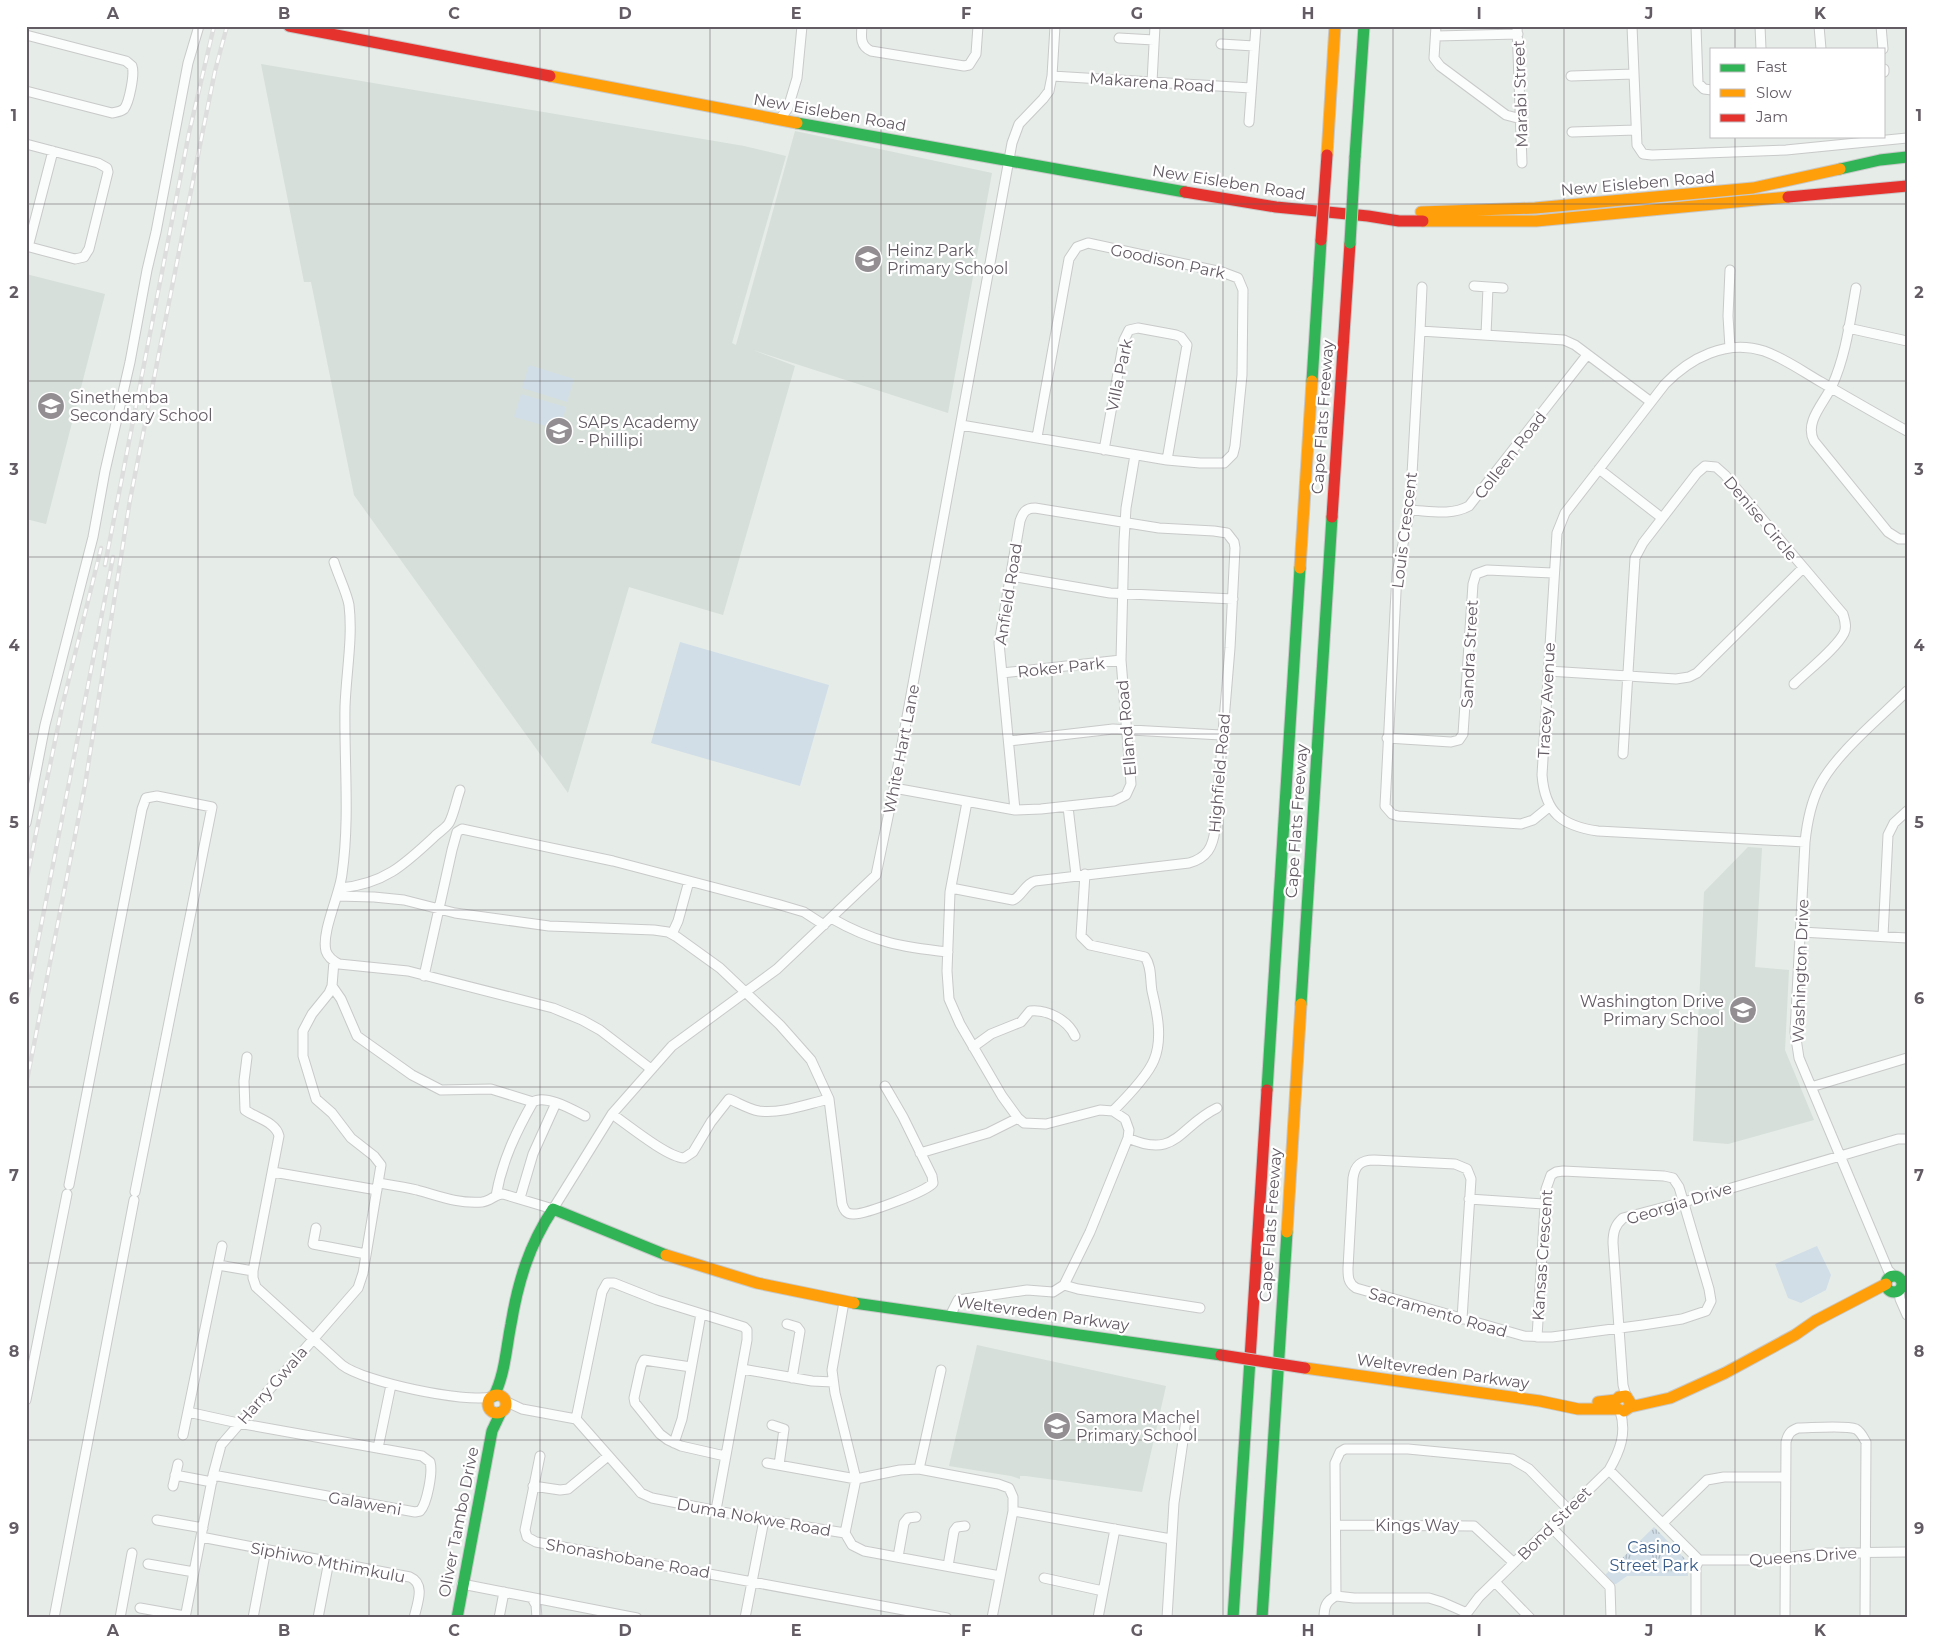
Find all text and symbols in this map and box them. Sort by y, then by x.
text: A [106,4,120,23]
text: B [278,4,290,23]
text: C [448,4,460,23]
text: D [618,4,632,23]
text: E [791,4,801,23]
text: F [961,4,971,23]
text: G [1131,4,1143,23]
text: H [1302,4,1314,23]
text: I [1476,4,1482,23]
text: J [1644,4,1653,23]
text: K [1814,4,1827,23]
street label: Marabi Street [1509,39,1532,148]
legend [1710,48,1886,138]
text: Fast [1756,57,1787,76]
street label: Makarena Road [1089,69,1215,96]
text: Slow [1756,83,1792,102]
street label: New Eisleben Road [752,90,908,135]
text: 1 [11,106,17,125]
text: 1 [1916,106,1922,125]
text: Jam [1755,107,1788,126]
street label: New Eisleben Road [1151,161,1307,204]
street label: New Eisleben Road [1560,167,1716,200]
street label: Goodison Park [1109,240,1228,283]
place label: Heinz Park Primary School [887,241,1008,278]
school or university icon: Heinz Park Primary School [853,244,883,274]
text: 2 [9,283,19,302]
text: 2 [1914,283,1924,302]
street label: Villa Park [1103,337,1137,413]
street label: Cape Flats Freeway [1308,339,1337,495]
place label: Sinethemba Secondary School [70,388,213,425]
school or university icon: Sinethemba Secondary School [36,391,66,421]
street label: Colleen Road [1470,408,1550,503]
place label: SAPs Academy - Phillipi [578,413,699,450]
school or university icon: SAPs Academy - Phillipi [544,416,574,446]
text: 3 [8,460,19,479]
text: 3 [1913,460,1924,479]
street label: Louis Crescent [1388,470,1421,589]
street label: Denise Circle [1720,472,1801,564]
street label: Anfield Road [991,542,1026,646]
street label: Sandra Street [1457,599,1482,709]
text: 4 [8,636,20,655]
text: 4 [1913,636,1925,655]
street label: Tracey Avenue [1534,642,1559,758]
street label: Roker Park [1016,653,1106,682]
street label: Elland Road [1113,679,1140,777]
street label: White Hart Lane [880,683,923,816]
street label: Highfield Road [1205,713,1234,833]
street label: Cape Flats Freeway [1282,743,1311,899]
text: 5 [9,813,19,832]
text: 5 [1914,813,1924,832]
street label: Washington Drive [1788,899,1813,1043]
text: 6 [9,989,19,1008]
text: 6 [1914,989,1924,1008]
place label: Washington Drive Primary School [1580,992,1724,1029]
school or university icon: Washington Drive Primary School [1728,995,1758,1025]
street label: Cape Flats Freeway [1256,1147,1285,1303]
text: 7 [9,1166,19,1185]
text: 7 [1914,1166,1924,1185]
street label: Georgia Drive [1624,1178,1734,1229]
street label: Kansas Crescent [1528,1188,1557,1321]
street label: Sacramento Road [1366,1284,1509,1341]
street label: Weltevreden Parkway [955,1292,1131,1335]
text: 8 [9,1342,19,1361]
street label: Harry Gwala [233,1342,311,1428]
text: 8 [1914,1342,1924,1361]
street label: Weltevreden Parkway [1355,1350,1531,1393]
place label: Samora Machel Primary School [1076,1408,1200,1445]
school or university icon: Samora Machel Primary School [1042,1411,1072,1441]
street label: Oliver Tambo Drive [435,1445,482,1599]
street label: Bond Street [1514,1482,1595,1564]
street label: Galaweni [327,1488,403,1519]
street label: Duma Nokwe Road [675,1495,833,1540]
street label: Kings Way [1375,1516,1459,1535]
text: 9 [9,1519,19,1538]
text: 9 [1914,1519,1924,1538]
street label: Shonashobane Road [544,1535,711,1582]
street label: Siphiwo Mthimkulu [249,1538,407,1587]
park label: Casino Street Park [1609,1538,1699,1575]
street label: Queens Drive [1748,1543,1858,1570]
text: A [106,1621,120,1640]
text: B [278,1621,290,1640]
text: C [448,1621,460,1640]
text: D [618,1621,632,1640]
text: E [791,1621,801,1640]
text: F [961,1621,971,1640]
text: G [1131,1621,1143,1640]
text: H [1302,1621,1314,1640]
text: I [1476,1621,1482,1640]
text: J [1644,1621,1653,1640]
text: K [1814,1621,1827,1640]

